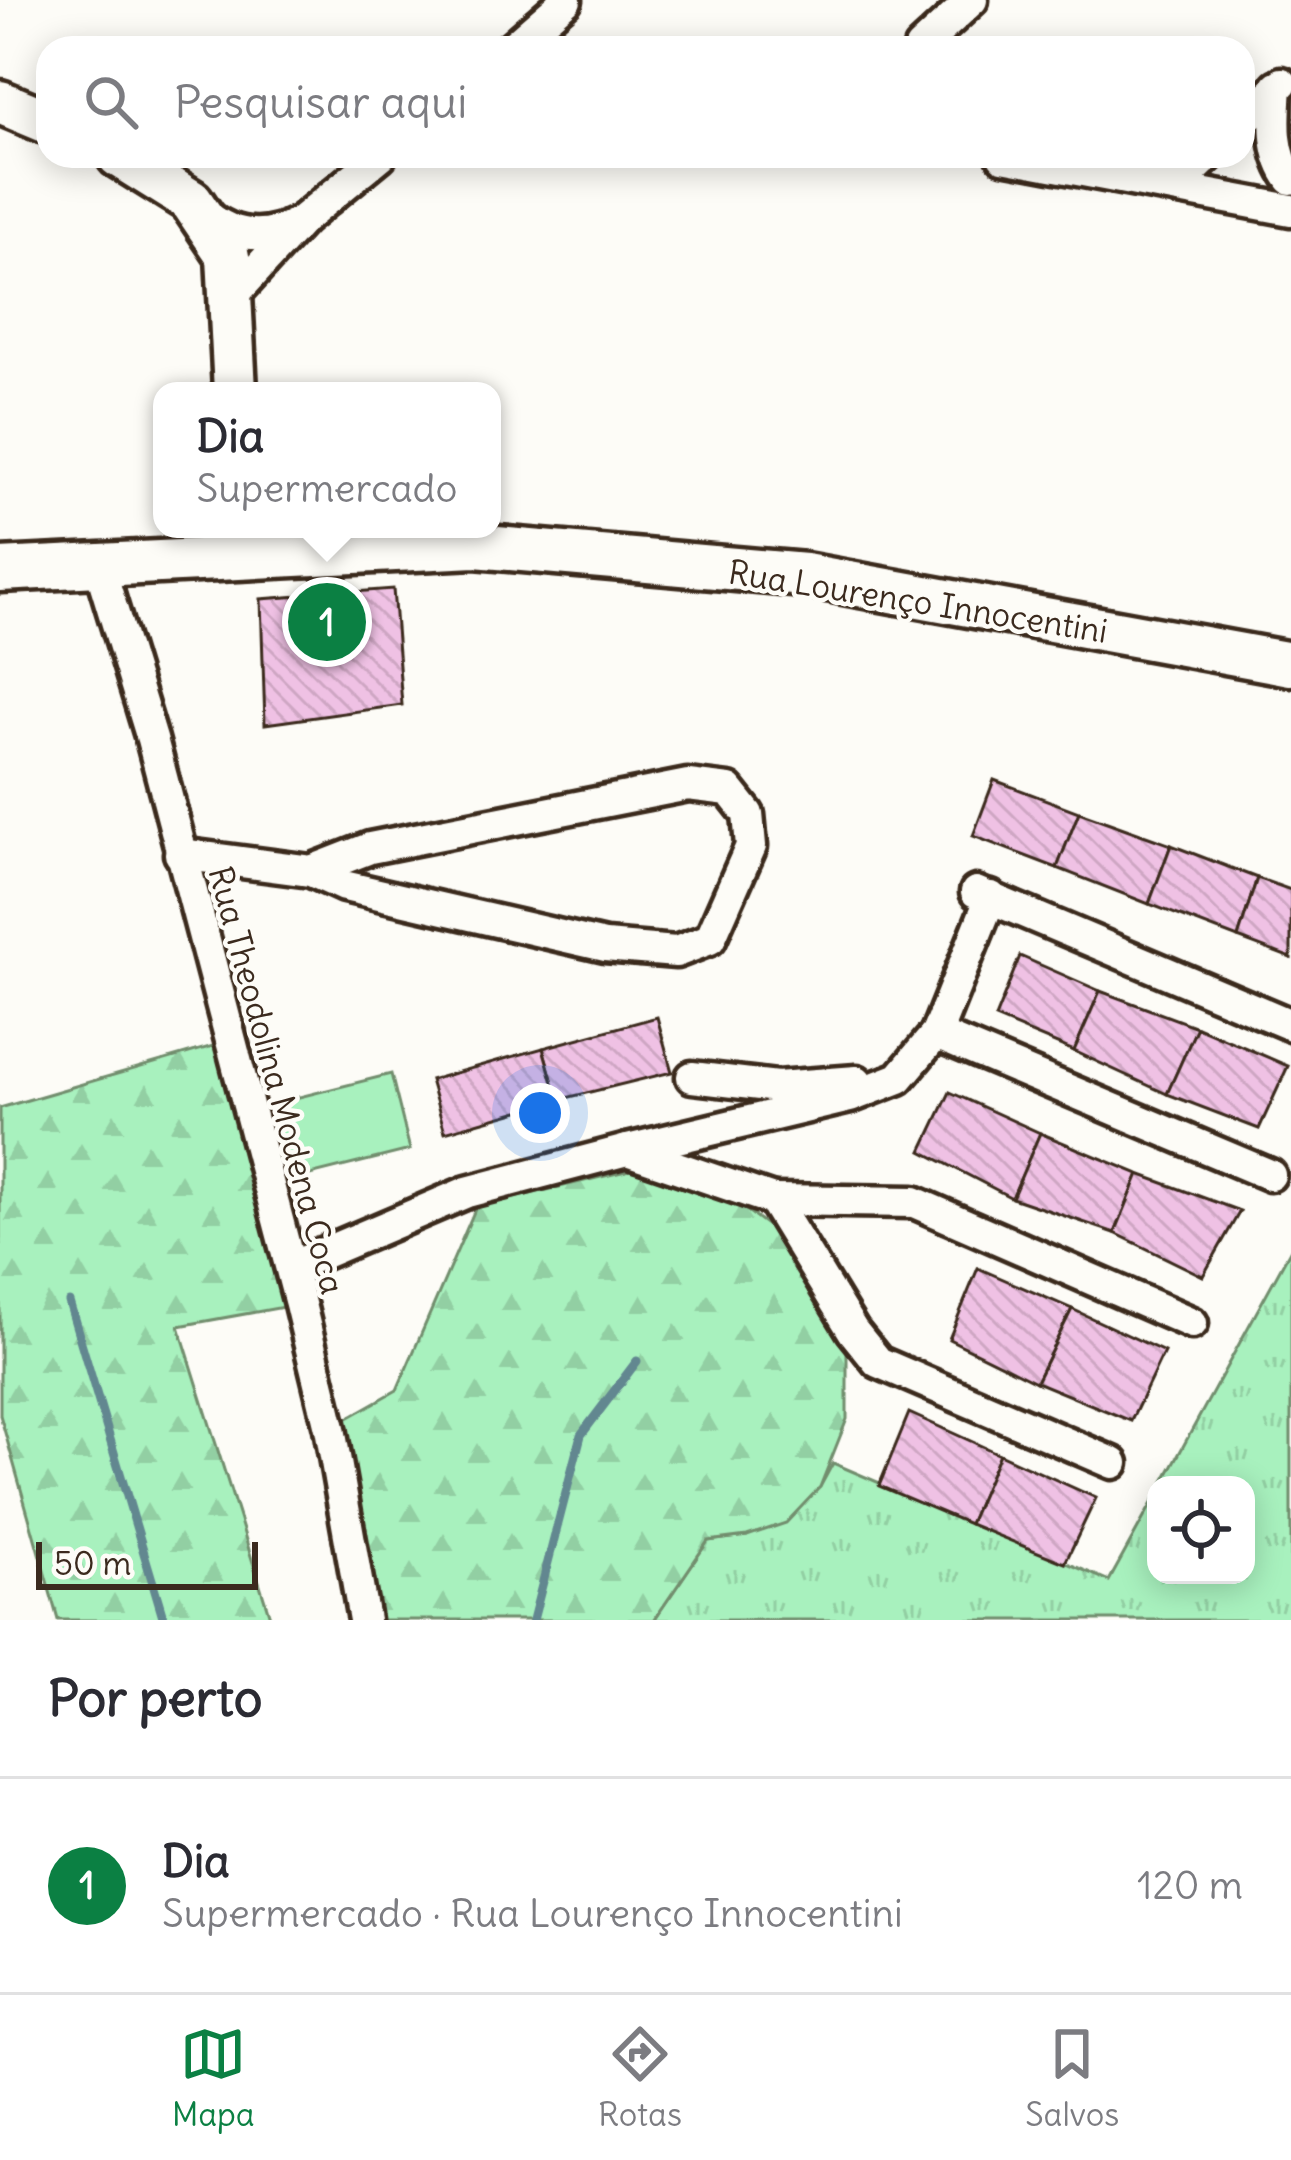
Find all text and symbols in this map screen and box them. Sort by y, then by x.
search box [36,36,1255,168]
icon: search [78,69,144,135]
text: Pesquisar aqui [174,74,467,130]
popup [153,382,501,538]
text: Dia [197,408,264,464]
text: Supermercado [197,464,457,513]
street label: Rua Lourenço Innocentini [726,550,1110,652]
pin: 1 [288,577,366,667]
street label: Rua Theodolina Modena Coca [200,862,354,1298]
your location [510,1083,570,1143]
map controls [1147,1476,1255,1584]
button: locate [1147,1476,1255,1584]
scale bar [36,1536,258,1589]
text: 50 m [54,1542,131,1584]
text: Por perto [48,1666,262,1730]
text: Dia [162,1833,230,1889]
text: 1 [79,1861,95,1910]
text: 120 m [1137,1861,1243,1910]
text: Supermercado · Rua Lourenço Innocentini [162,1889,903,1938]
tab: Mapa [172,2021,255,2135]
tab: Rotas [598,2021,682,2135]
tab: Salvos [1025,2021,1119,2135]

